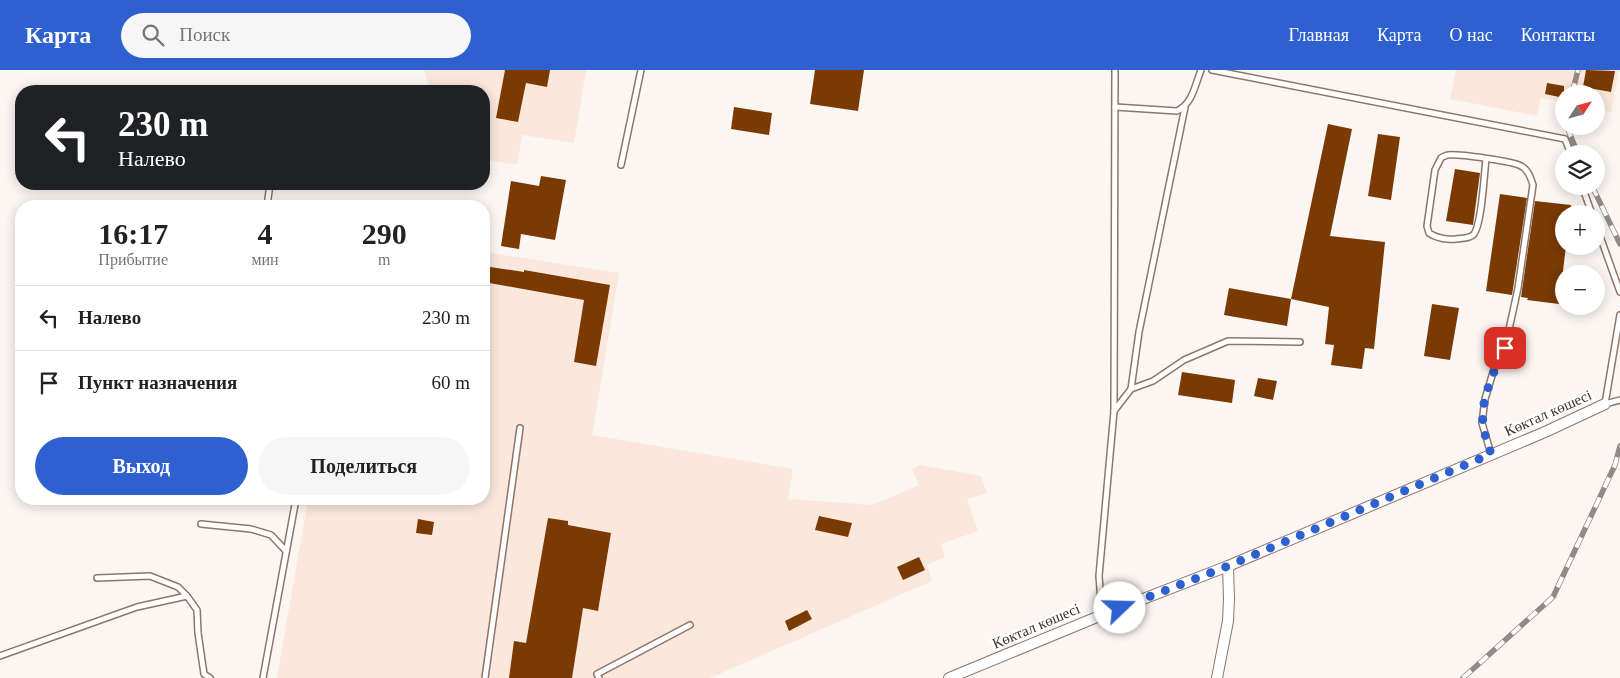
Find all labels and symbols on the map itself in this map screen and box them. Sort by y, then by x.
north arrow [1555,85,1605,135]
pin [1484,327,1526,369]
street label: Көктал көшесі [1502,387,1594,439]
position arrow [1093,581,1145,633]
street label: Көктал көшесі [990,600,1082,652]

